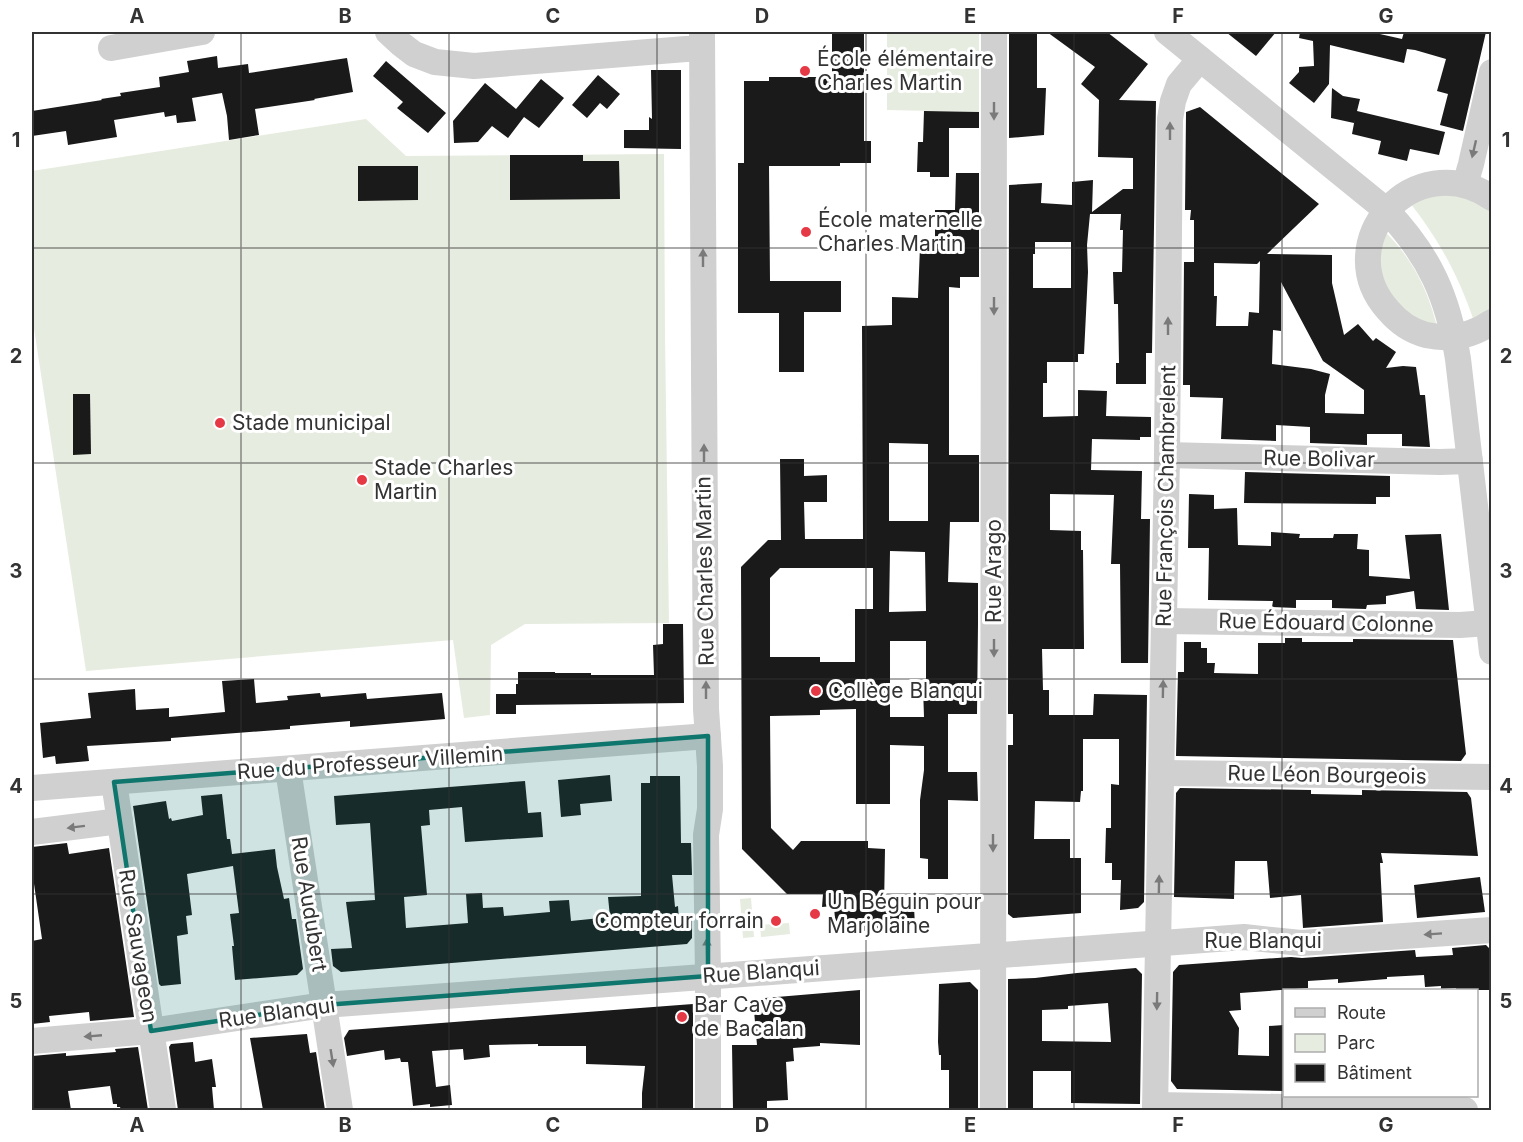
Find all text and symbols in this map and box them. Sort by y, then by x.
text: A [130,4,145,28]
text: B [338,4,352,28]
text: C [546,4,560,28]
text: D [755,4,769,28]
text: E [964,4,976,28]
text: F [1172,4,1184,28]
text: G [1378,4,1394,28]
place label: École élémentaire Charles Martin [817,45,994,95]
marker: École élémentaire Charles Martin [798,64,812,78]
one-way arrow [989,101,999,120]
one-way arrow [1165,122,1175,141]
text: 1 [12,128,20,152]
text: 1 [1502,128,1510,152]
one-way arrow [1469,140,1479,158]
place label: École maternelle Charles Martin [818,206,983,256]
marker: École maternelle Charles Martin [799,225,813,239]
one-way arrow [698,248,708,267]
one-way arrow [989,296,999,315]
one-way arrow [1164,316,1173,335]
text: 2 [10,344,22,368]
text: 2 [1500,344,1512,368]
street label: Rue François Chambrelent [1151,365,1180,627]
place label: Stade municipal [232,410,391,435]
marker: Stade municipal [213,416,227,430]
one-way arrow [699,443,709,462]
street label: Rue Bolivar [1263,445,1375,472]
place label: Stade Charles Martin [374,455,513,504]
marker: Stade Charles Martin [355,473,369,487]
street label: Rue Charles Martin [690,476,719,666]
street label: Rue Arago [981,519,1006,623]
text: 3 [10,559,22,583]
text: 3 [1500,559,1512,583]
street label: Rue Édouard Colonne [1218,607,1434,637]
one-way arrow [989,638,999,657]
place label: Collège Blanqui [828,678,983,703]
one-way arrow [1158,679,1168,698]
one-way arrow [701,680,711,699]
marker: Collège Blanqui [809,684,823,698]
street label: Rue du Professeur Villemin [236,741,504,784]
street label: Rue Léon Bourgeois [1227,760,1427,789]
text: 4 [9,774,23,798]
text: 4 [1499,774,1513,798]
one-way arrow [66,822,85,831]
one-way arrow [988,833,998,852]
street label: Rue Audubert [286,835,333,973]
street label: Rue Sauvageon [114,867,163,1025]
one-way arrow [1154,874,1164,893]
place label: Un Béguin pour Marjolaine [827,889,981,938]
marker: Un Béguin pour Marjolaine [808,907,822,921]
place label: Compteur forrain [595,908,764,933]
marker: Compteur forrain [769,914,783,928]
street label: Rue Blanqui [1204,928,1322,953]
one-way arrow [1424,929,1443,939]
one-way arrow [702,938,712,957]
street label: Rue Blanqui [702,955,820,988]
text: 5 [10,989,22,1013]
legend [1283,989,1478,1097]
text: 5 [1500,989,1512,1013]
one-way arrow [1152,991,1162,1010]
street label: Rue Blanqui [217,992,337,1033]
place label: Bar Cave de Bacalan [694,992,804,1041]
text: Route [1337,1002,1386,1023]
marker: Bar Cave de Bacalan [675,1010,689,1024]
one-way arrow [83,1031,102,1041]
text: Parc [1337,1032,1375,1053]
one-way arrow [327,1048,336,1067]
text: Bâtiment [1337,1062,1412,1083]
text: A [130,1113,145,1137]
text: B [338,1113,352,1137]
text: C [546,1113,560,1137]
text: D [755,1113,769,1137]
text: E [964,1113,976,1137]
text: F [1172,1113,1184,1137]
text: G [1378,1113,1394,1137]

